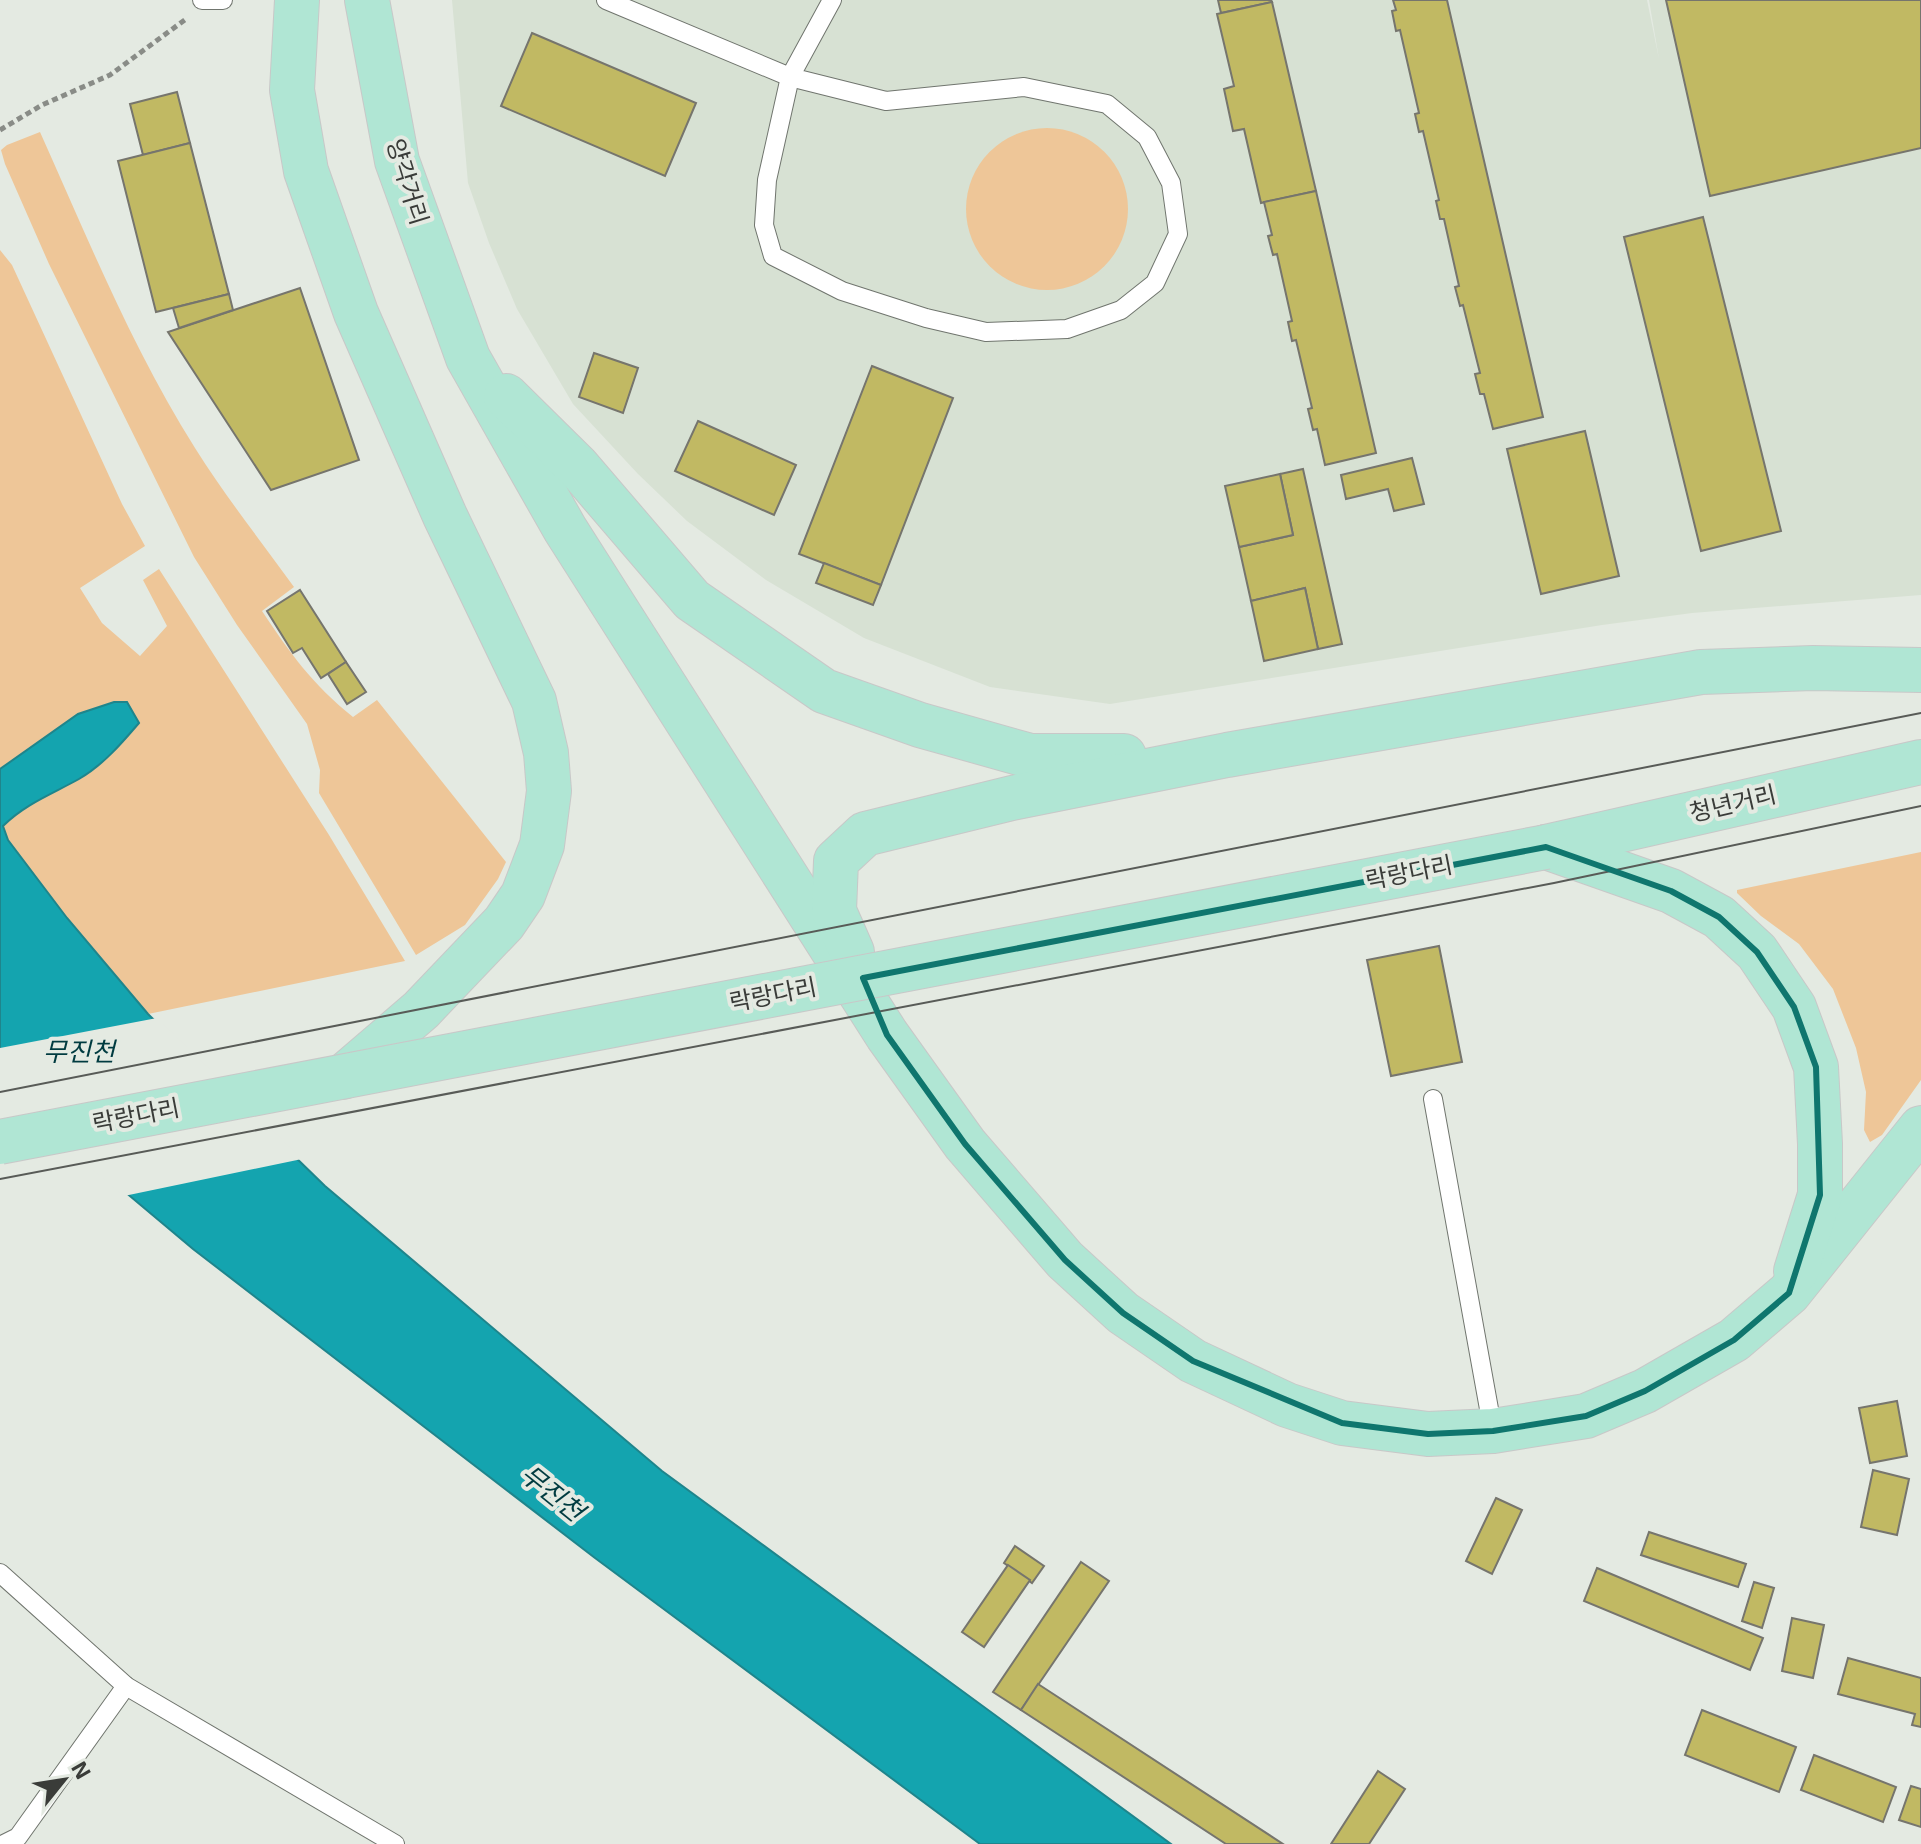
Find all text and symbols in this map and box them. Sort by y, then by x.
street label: 양각거리 [382,135,435,228]
street label: 청년거리 [1686,778,1779,827]
street label: 락랑다리 [1363,849,1455,894]
street label: 락랑다리 [727,971,819,1016]
water label: 무진천 [43,1035,118,1066]
street label: 락랑다리 [90,1092,182,1137]
water label: 무진천 [515,1457,593,1528]
north arrow [24,1740,104,1820]
text: N [67,1756,97,1783]

